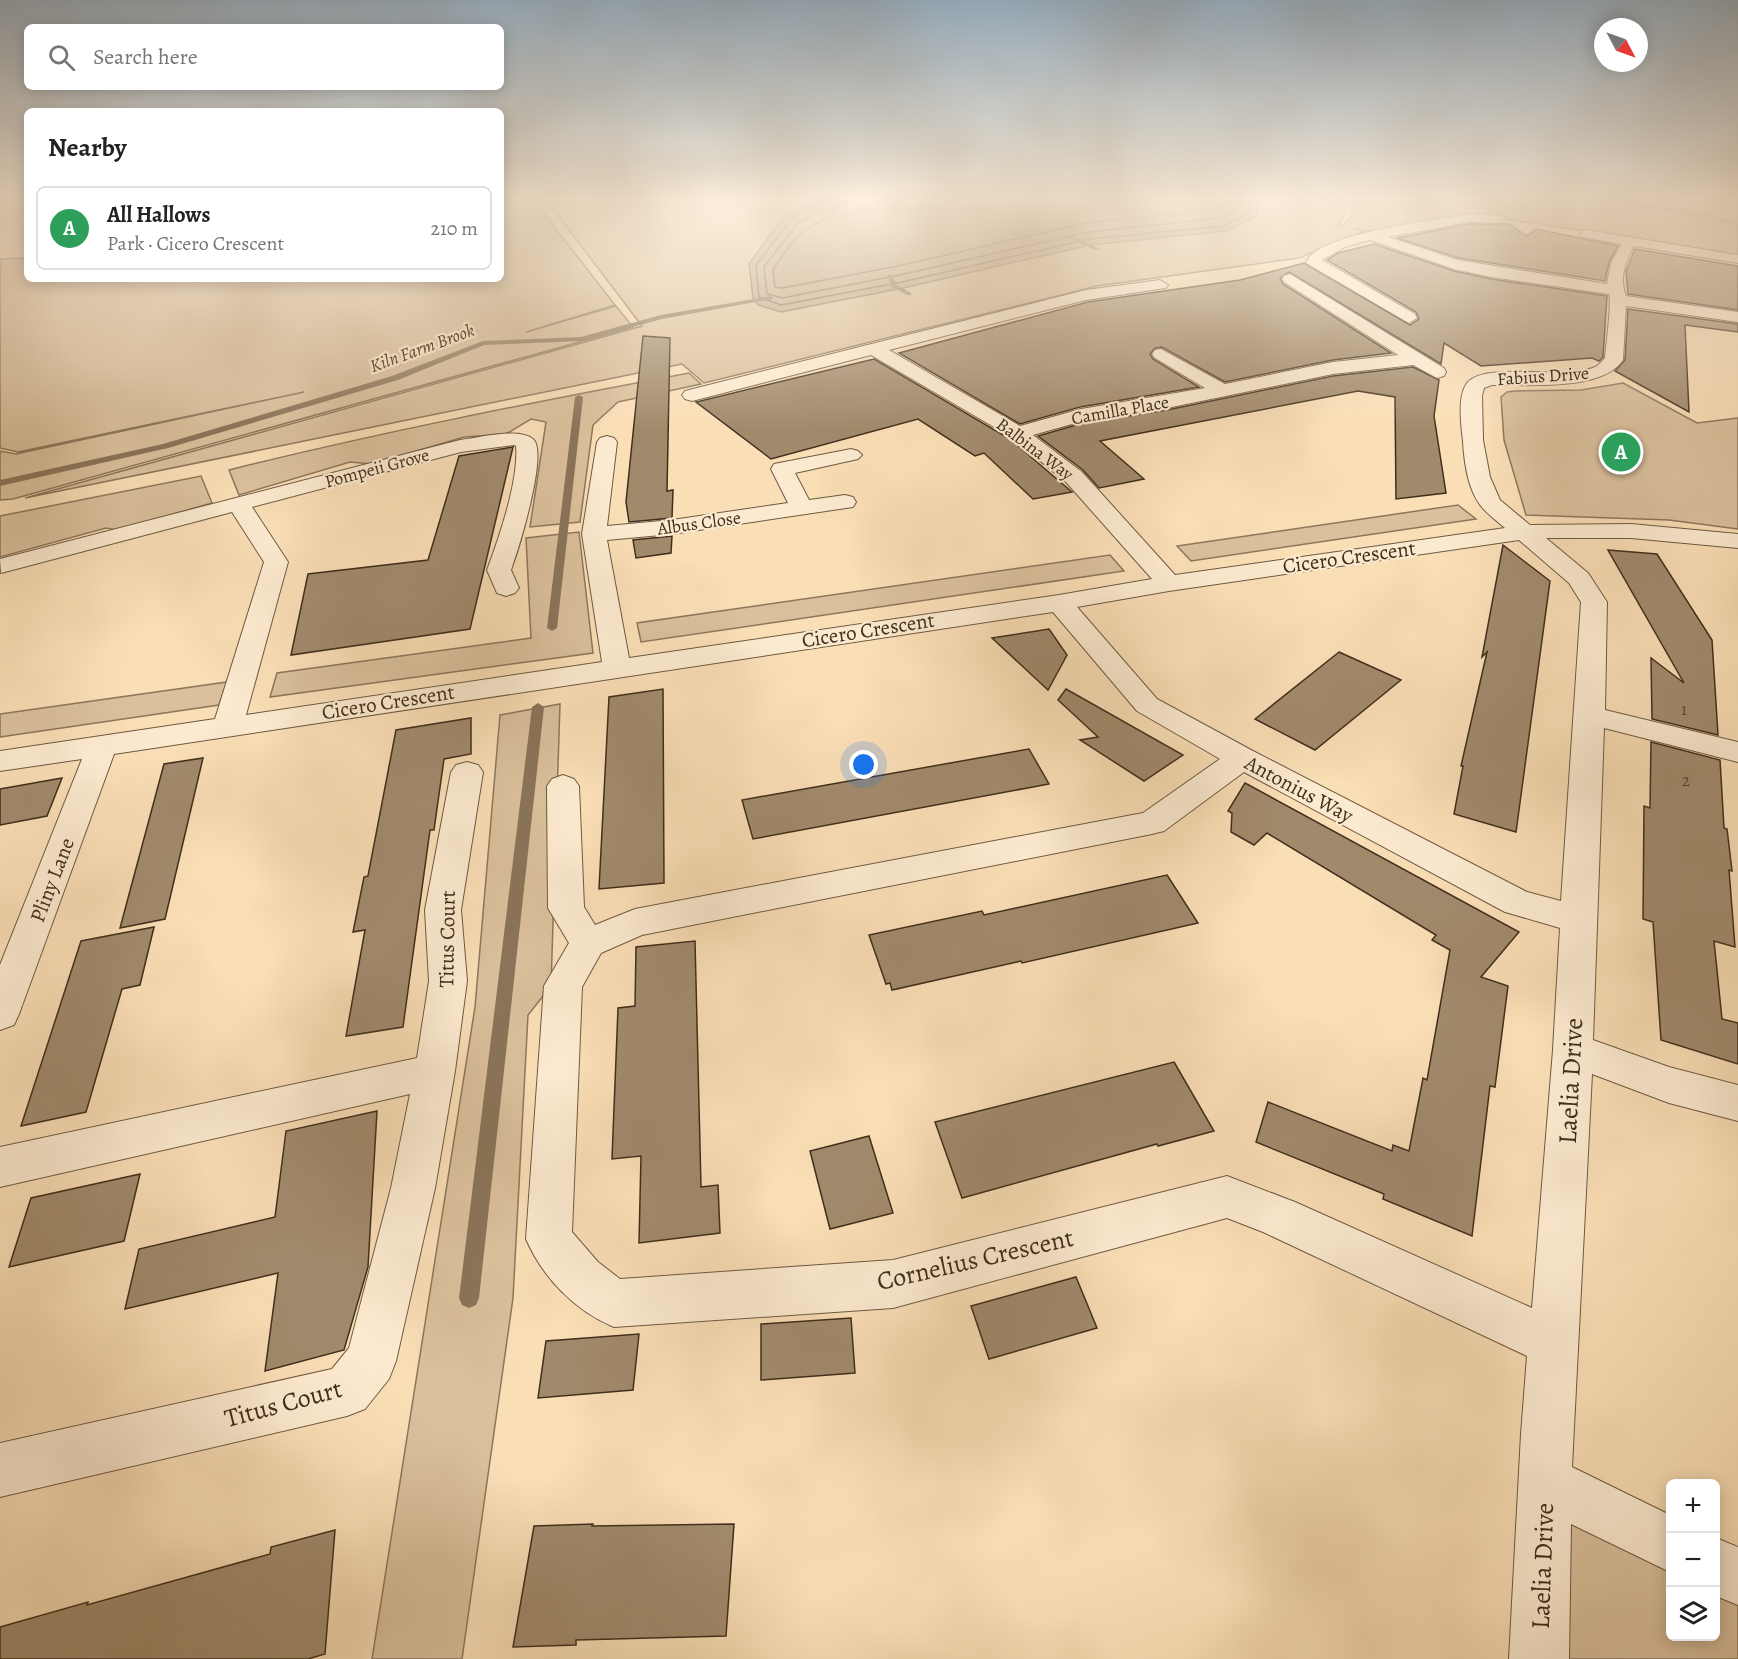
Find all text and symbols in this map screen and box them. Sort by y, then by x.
north arrow [1594,18,1648,72]
search box [24,24,504,90]
icon: search [45,41,78,74]
text: Search here [93,42,198,72]
text: Nearby [48,130,127,165]
text: All Hallows [107,200,211,230]
text: A [63,215,76,242]
text: 210 m [430,215,478,242]
text: Park · Cicero Crescent [107,230,284,257]
water label: Kiln Farm Brook [366,318,478,378]
street label: Fabius Drive [1496,361,1590,391]
street label: Camilla Place [1069,390,1171,430]
street label: Balbina Way [991,412,1079,487]
pin: A [1602,430,1640,474]
street label: Pompeii Grove [322,443,432,493]
street label: Albus Close [655,505,742,541]
street label: Cicero Crescent [1281,534,1417,580]
street label: Cicero Crescent [800,606,936,654]
street label: Cicero Crescent [320,678,456,726]
house number: 1 [1681,697,1687,721]
street label: Antonius Way [1239,748,1359,830]
your location [849,750,878,779]
house number: 2 [1682,768,1691,792]
street label: Pliny Lane [23,834,81,926]
street label: Titus Court [432,890,462,988]
street label: Laelia Drive [1550,1017,1591,1145]
street label: Cornelius Crescent [873,1220,1077,1299]
street label: Titus Court [220,1371,346,1436]
map controls [1666,1479,1720,1641]
button: + [1666,1479,1720,1533]
street label: Laelia Drive [1523,1502,1562,1630]
button: − [1666,1533,1720,1587]
button: layers [1666,1587,1720,1641]

